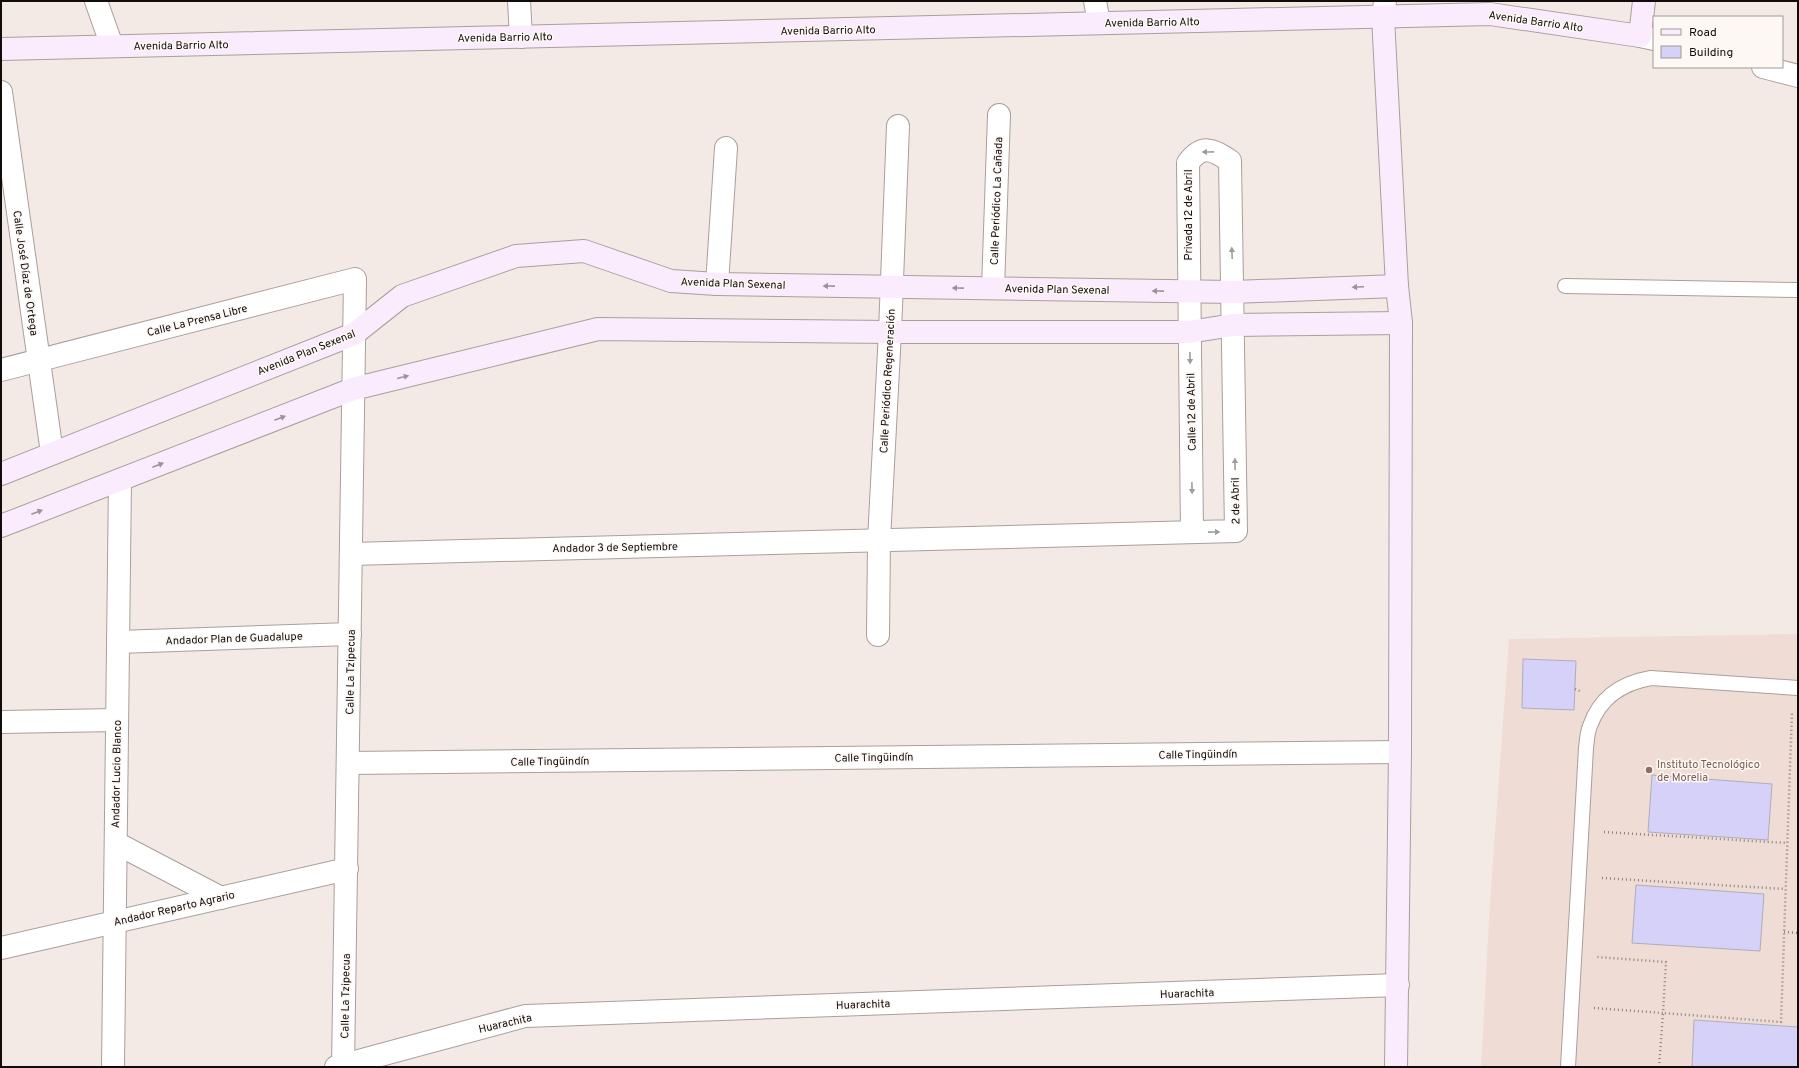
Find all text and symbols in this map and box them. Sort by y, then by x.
street label: Avenida Barrio Alto [1488,8,1584,36]
street label: Avenida Barrio Alto [1104,15,1200,31]
legend [1653,16,1783,68]
street label: Avenida Barrio Alto [780,23,876,39]
text: Road [1689,25,1717,41]
street label: Avenida Barrio Alto [457,30,553,46]
street label: Avenida Barrio Alto [133,38,229,54]
text: Building [1689,45,1733,61]
street label: Calle Periódico La Cañada [988,136,1006,265]
one-way arrow [1201,149,1214,155]
street label: Privada 12 de Abril [1182,169,1196,261]
street label: Calle José Díaz de Ortega [9,210,41,337]
one-way arrow [1229,246,1235,259]
street label: Avenida Plan Sexenal [680,275,786,293]
one-way arrow [823,282,835,289]
street label: Avenida Plan Sexenal [1004,282,1110,298]
one-way arrow [1351,284,1364,290]
one-way arrow [951,285,964,291]
one-way arrow [1151,288,1164,294]
street label: Calle La Prensa Libre [145,302,249,340]
street label: Calle Periódico Regeneración [877,308,899,454]
street label: Avenida Plan Sexenal [255,327,358,379]
one-way arrow [1187,352,1193,365]
street label: Calle 12 de Abril [1184,373,1200,451]
one-way arrow [397,374,409,380]
one-way arrow [274,414,286,420]
one-way arrow [1232,457,1238,470]
one-way arrow [153,462,164,468]
street label: 2 de Abril [1229,477,1243,525]
one-way arrow [1189,482,1195,495]
one-way arrow [32,509,44,515]
one-way arrow [1208,529,1221,535]
street label: Andador 3 de Septiembre [552,540,678,556]
street label: Calle La Tzipecua [343,629,359,715]
street label: Andador Plan de Guadalupe [165,630,303,648]
street label: Andador Lucio Blanco [109,720,125,828]
street label: Calle Tingüindín [1158,747,1238,763]
street label: Calle Tingüindín [834,750,914,766]
street label: Calle Tingüindín [510,754,590,770]
place label: Instituto Tecnológico de Morelia [1657,758,1760,785]
marker: Instituto Tecnológico de Morelia [1644,765,1654,775]
street label: Andador Reparto Agrario [112,888,236,930]
street label: Calle La Tzipecua [338,953,354,1039]
street label: Huarachita [1160,986,1215,1002]
street label: Huarachita [836,997,891,1013]
street label: Huarachita [477,1011,533,1037]

